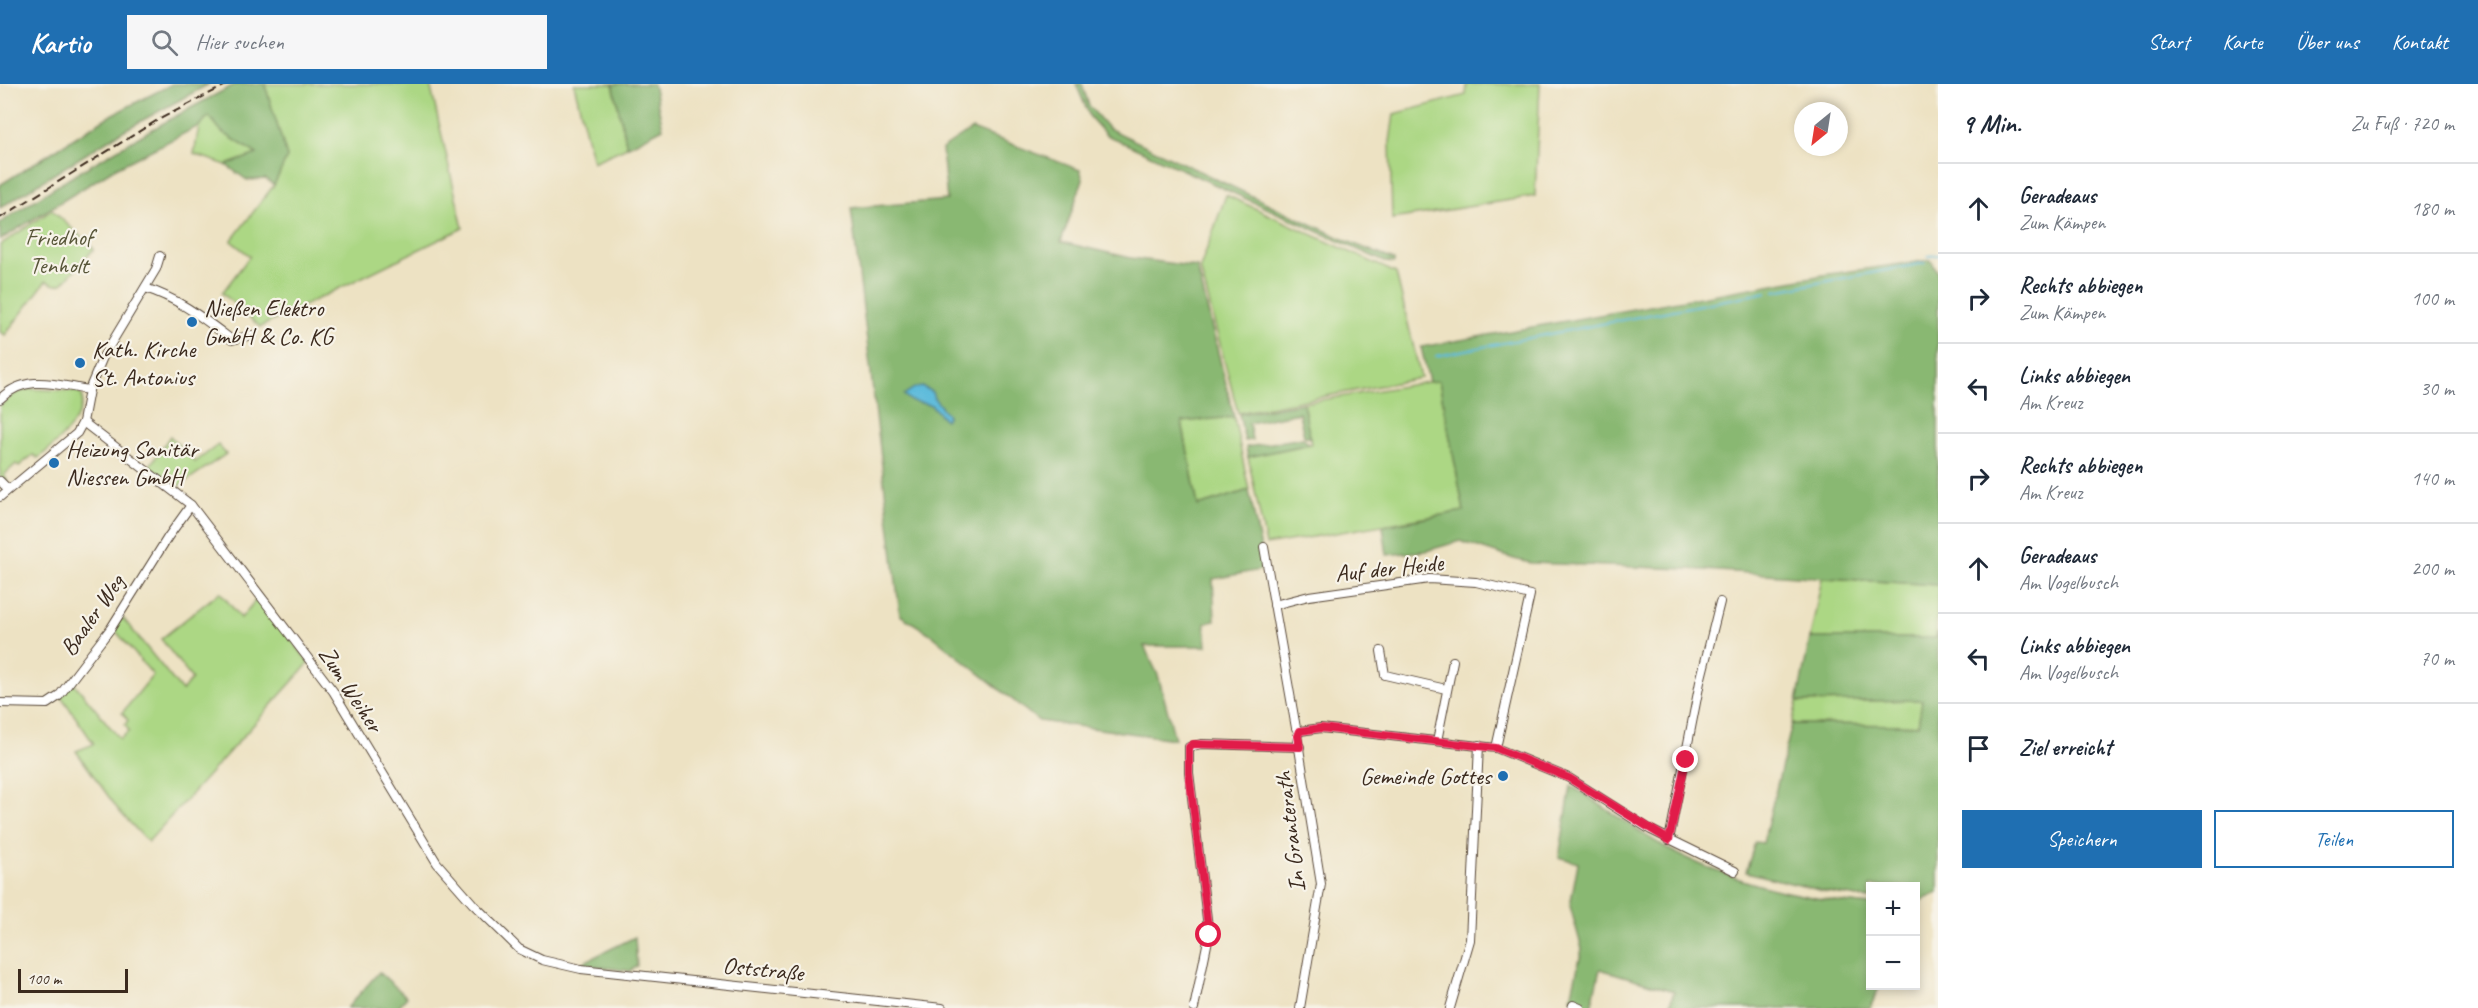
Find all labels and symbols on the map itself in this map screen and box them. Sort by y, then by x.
north arrow [1794,102,1848,156]
park label: Friedhof Tenholt [25,222,98,280]
place label: Nießen Elektro GmbH & Co. KG [204,293,335,351]
marker: Nießen Elektro GmbH & Co. KG [185,315,199,329]
place label: Kath. Kirche St. Antonius [92,334,198,392]
marker: Kath. Kirche St. Antonius [73,356,87,370]
place label: Heizung Sanitär Niessen GmbH [66,434,200,492]
marker: Heizung Sanitär Niessen GmbH [47,456,61,470]
street label: Auf der Heide [1334,547,1447,589]
street label: Baaler Weg [53,567,132,662]
street label: Zum Weiher [312,640,391,740]
route end [1672,746,1698,772]
place label: Gemeinde Gottes [1360,761,1493,791]
street label: In Granterath [1268,768,1312,894]
marker: Gemeinde Gottes [1496,769,1510,783]
route start [1195,921,1221,947]
street label: Oststraße [721,950,807,988]
scale bar [18,966,128,994]

